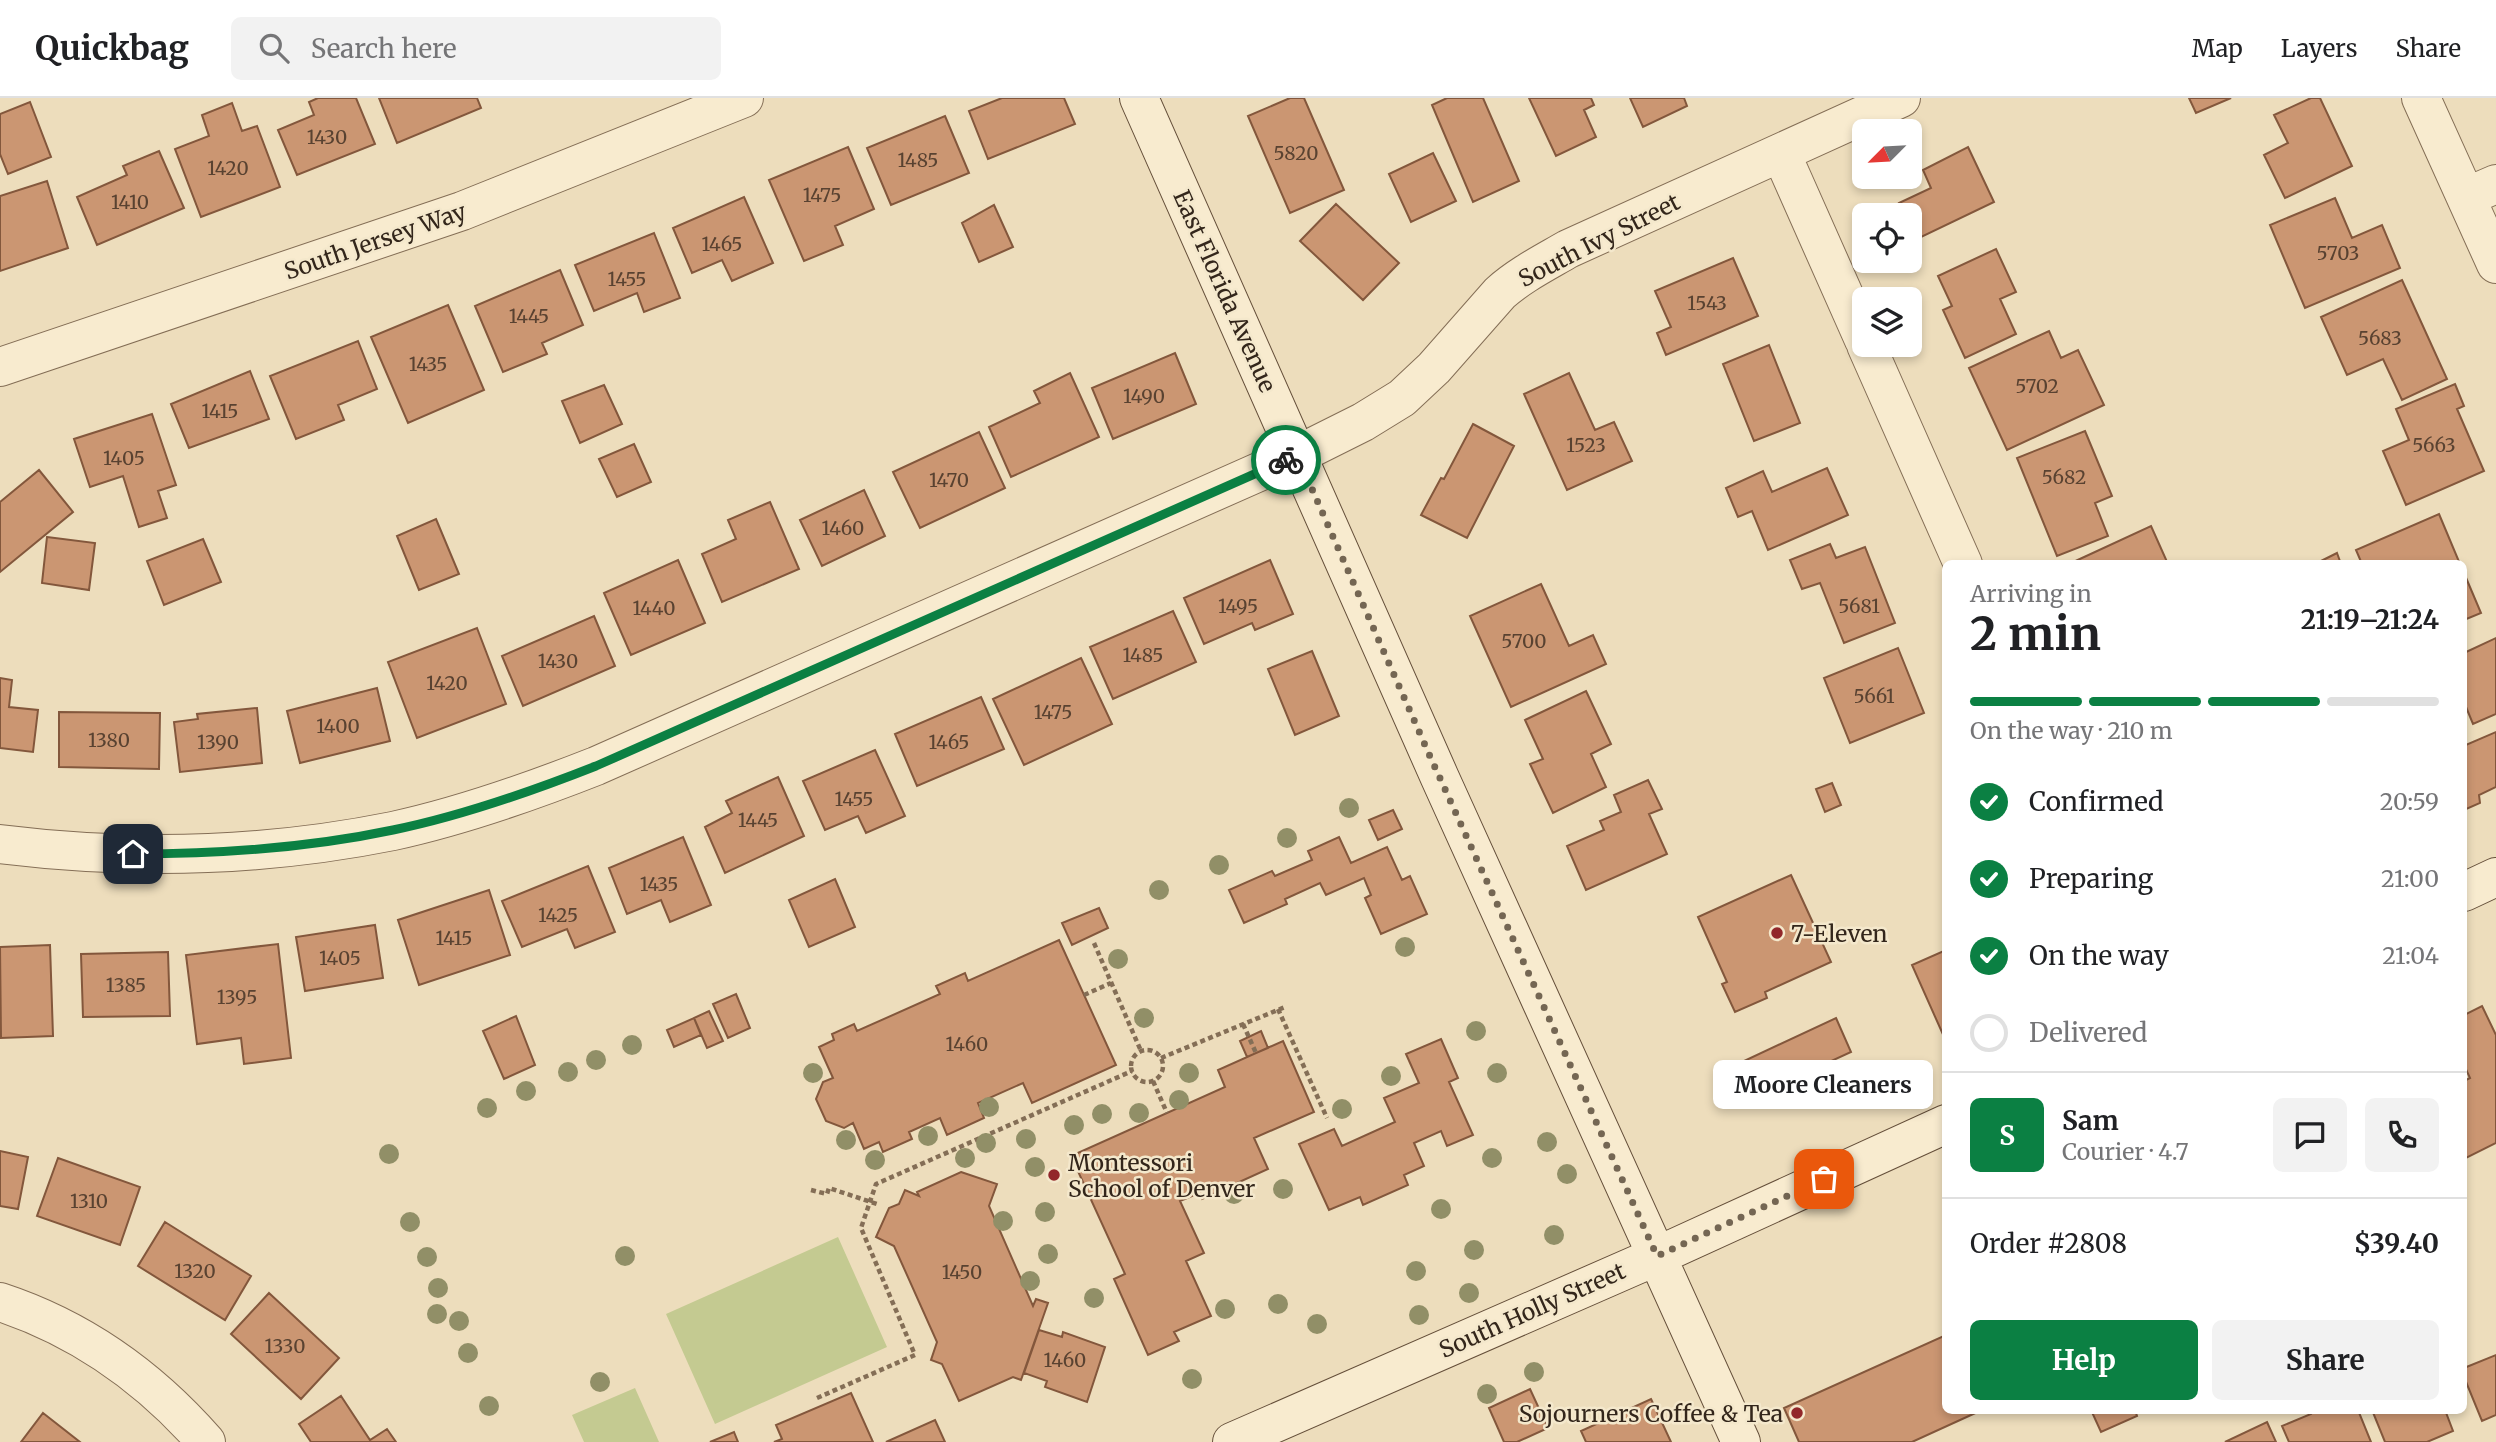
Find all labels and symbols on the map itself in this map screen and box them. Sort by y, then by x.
north arrow [1852,119,1922,189]
house number: 1430 [307,125,347,149]
house number: 5820 [1274,141,1318,165]
house number: 1485 [898,148,938,172]
house number: 1420 [207,156,249,180]
house number: 1475 [803,183,841,207]
street label: East Florida Avenue [1167,185,1283,397]
street label: South Ivy Street [1513,187,1685,293]
house number: 1410 [111,190,149,214]
street label: South Jersey Way [280,196,470,286]
house number: 1465 [702,232,742,256]
house number: 5703 [2317,241,2359,265]
house number: 1455 [608,267,646,291]
house number: 1543 [1687,291,1727,315]
house number: 1445 [509,304,549,328]
house number: 5683 [2358,326,2402,350]
house number: 1435 [409,352,447,376]
house number: 5702 [2015,374,2059,398]
house number: 1490 [1123,384,1165,408]
house number: 1415 [202,399,238,423]
courier [1251,425,1321,495]
house number: 1523 [1566,433,1606,457]
house number: 5663 [2412,433,2456,457]
house number: 1405 [103,446,145,470]
house number: 5682 [2042,465,2086,489]
house number: 1470 [929,468,969,492]
house number: 1460 [822,516,864,540]
house number: 1495 [1218,594,1258,618]
house number: 5681 [1838,594,1880,618]
house number: 1440 [633,596,675,620]
house number: 5700 [1501,629,1547,653]
house number: 1485 [1123,643,1163,667]
house number: 1430 [538,649,578,673]
house number: 1420 [426,671,468,695]
house number: 5661 [1853,684,1895,708]
house number: 1475 [1034,700,1072,724]
house number: 1400 [316,714,360,738]
house number: 1380 [88,728,130,752]
house number: 1390 [197,730,239,754]
house number: 1465 [929,730,969,754]
house number: 1455 [835,787,873,811]
house number: 1445 [738,808,778,832]
pin [103,824,163,884]
house number: 1435 [640,872,678,896]
house number: 1425 [538,903,578,927]
place label: 7-Eleven [1791,919,1888,948]
marker: 7-Eleven [1769,925,1785,941]
house number: 1415 [436,926,472,950]
house number: 1405 [319,946,361,970]
house number: 1385 [106,973,146,997]
house number: 1395 [217,985,257,1009]
house number: 1460 [946,1032,988,1056]
callout: Moore Cleaners [1714,1060,1934,1109]
place label: Montessori School of Denver [1068,1148,1255,1203]
pin [1794,1149,1854,1209]
marker: Montessori School of Denver [1046,1167,1062,1183]
house number: 1310 [70,1189,108,1213]
street label: South Holly Street [1434,1256,1630,1364]
house number: 1320 [174,1259,216,1283]
house number: 1450 [942,1260,982,1284]
house number: 1330 [265,1334,305,1358]
house number: 1460 [1044,1348,1086,1372]
place label: Sojourners Coffee & Tea [1519,1399,1783,1428]
marker: Sojourners Coffee & Tea [1789,1405,1805,1421]

